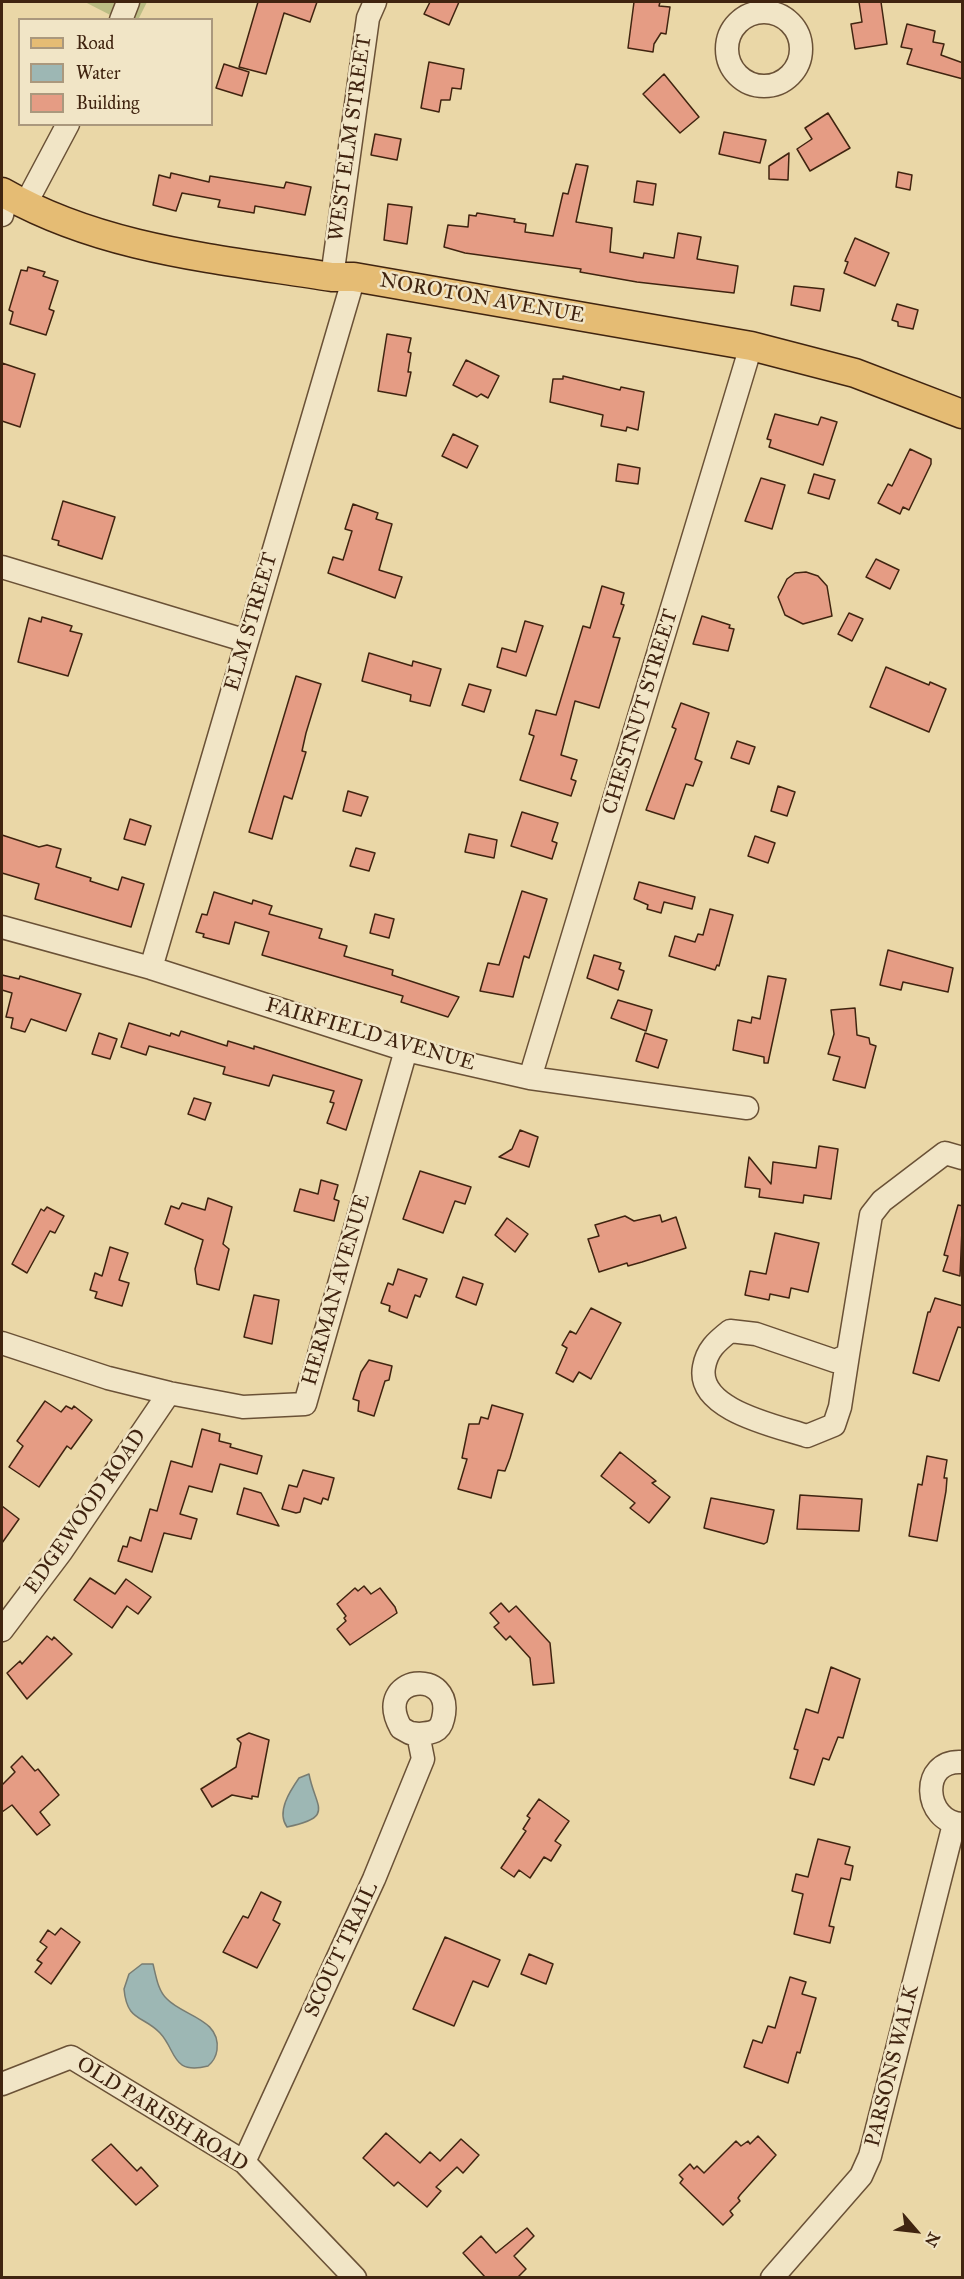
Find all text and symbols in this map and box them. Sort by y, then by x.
legend [18,18,213,126]
text: Road [76,32,114,54]
street label: WEST ELM STREET [324,33,378,243]
text: Water [76,62,120,84]
text: Building [76,92,139,114]
street label: NOROTON AVENUE [377,269,587,329]
street label: ELM STREET [220,550,284,694]
street label: CHESTNUT STREET [598,606,684,818]
street label: FAIRFIELD AVENUE [262,993,478,1077]
street label: HERMAN AVENUE [298,1191,376,1389]
street label: EDGEWOOD ROAD [20,1425,152,1599]
street label: SCOUT TRAIL [300,1879,384,2021]
street label: PARSONS WALK [861,1982,925,2150]
street label: OLD PARISH ROAD [72,2052,252,2178]
north arrow [886,2201,946,2261]
text: N [921,2229,944,2250]

